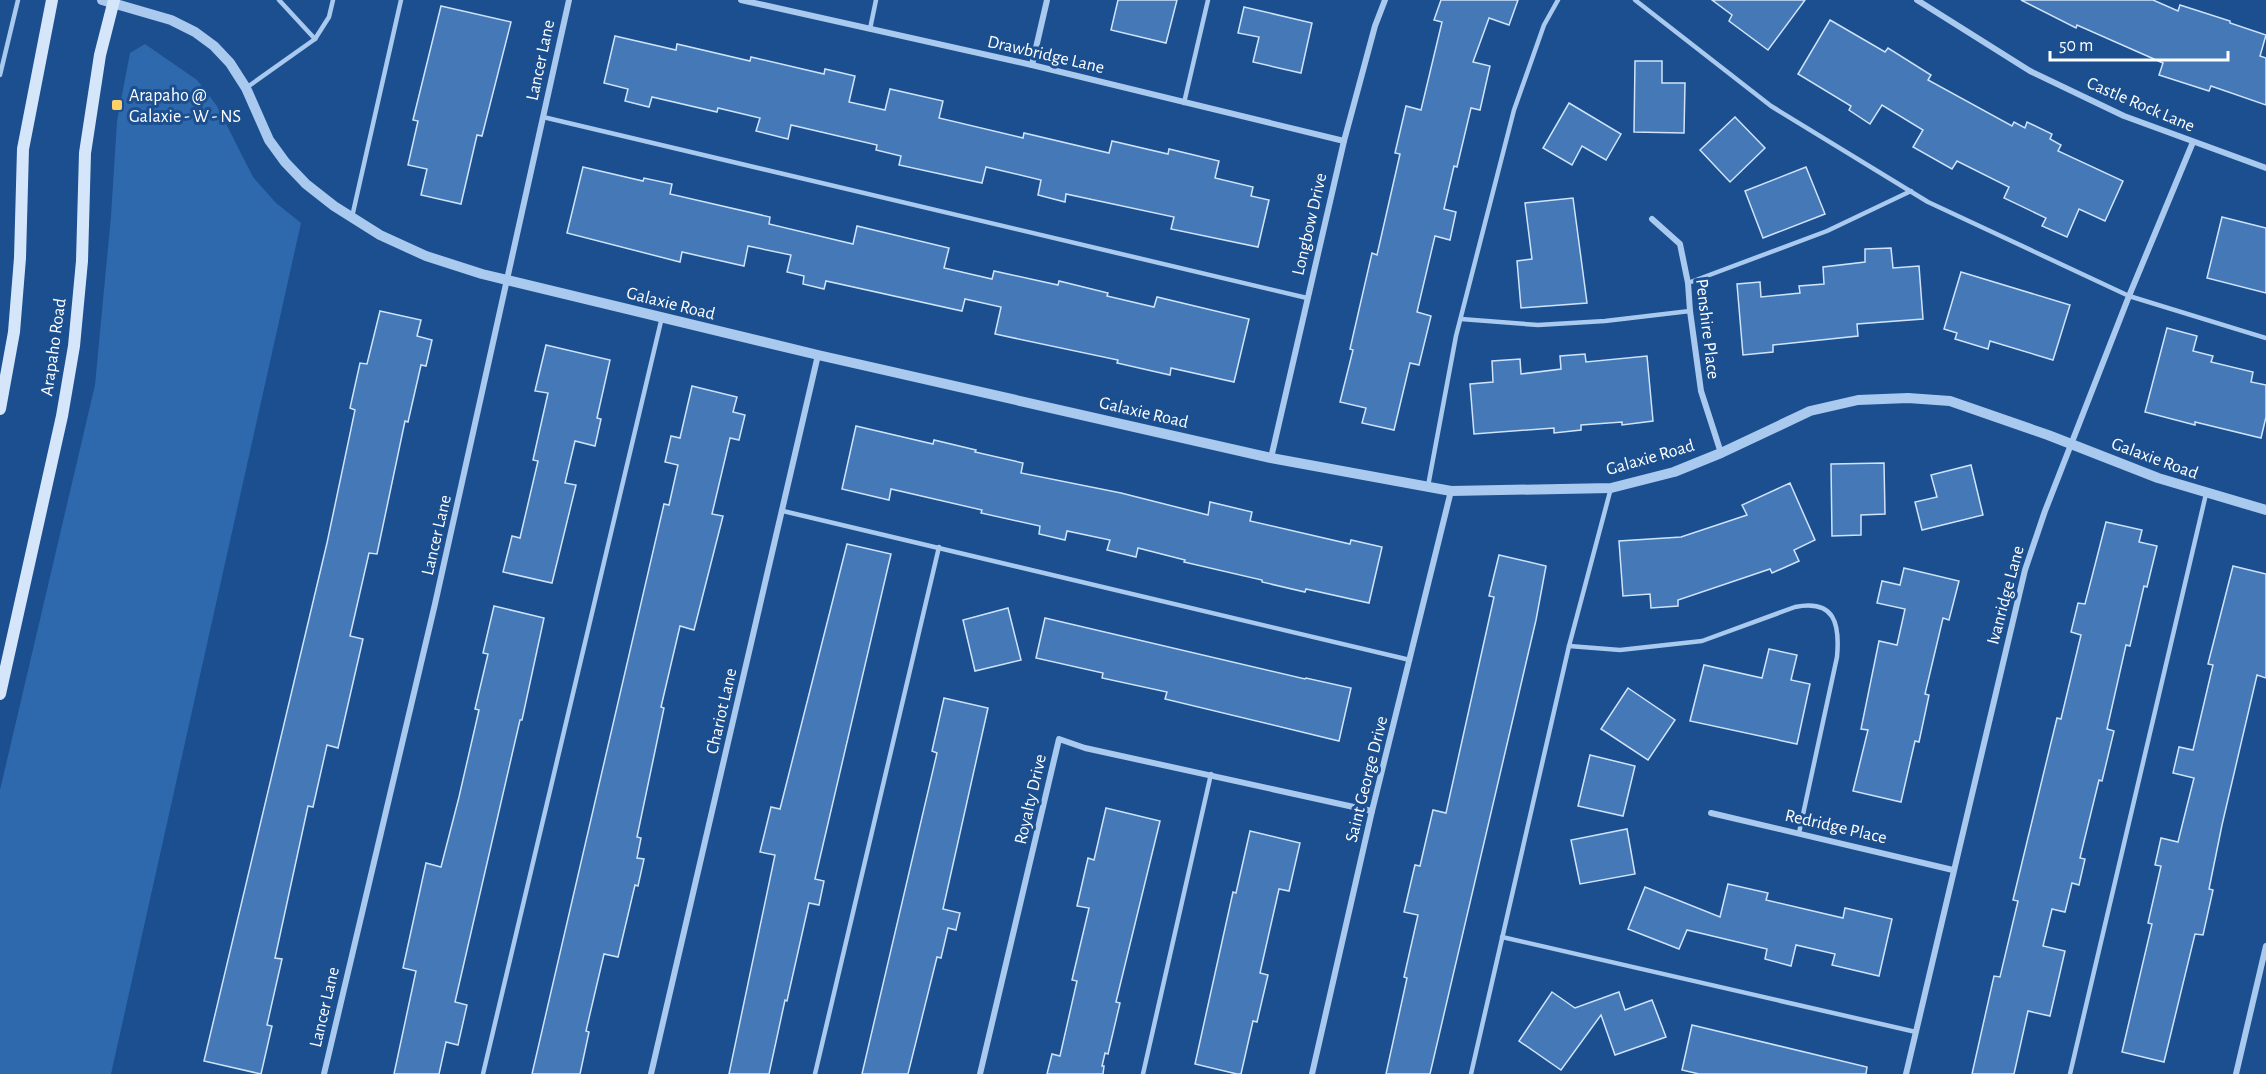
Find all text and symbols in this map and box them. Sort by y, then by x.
street label: Lancer Lane [524,18,558,102]
scale bar [2050,24,2228,62]
street label: Drawbridge Lane [986,33,1106,77]
text: 50 m [2059,37,2093,55]
street label: Castle Rock Lane [2084,74,2197,136]
place label: Arapaho @ Galaxie - W - NS [129,87,241,126]
marker: Arapaho @ Galaxie - W - NS [110,98,124,112]
street label: Longbow Drive [1289,171,1330,277]
street label: Penshire Place [1692,278,1722,380]
street label: Galaxie Road [624,284,717,324]
street label: Arapaho Road [38,297,70,397]
street label: Galaxie Road [1097,394,1190,432]
street label: Galaxie Road [2109,435,2200,483]
street label: Galaxie Road [1604,437,1696,479]
street label: Lancer Lane [419,493,455,577]
street label: Ivanridge Lane [1984,544,2028,647]
street label: Chariot Lane [703,666,741,756]
street label: Saint George Drive [1343,714,1391,844]
street label: Royalty Drive [1012,752,1050,846]
street label: Redridge Place [1783,807,1888,847]
street label: Lancer Lane [307,965,343,1049]

